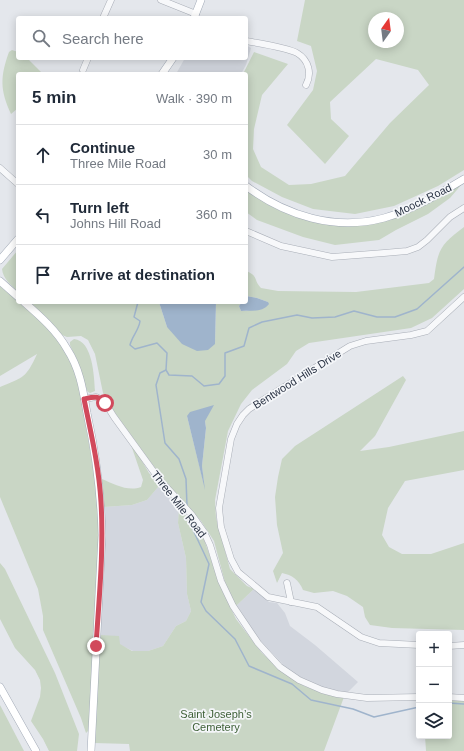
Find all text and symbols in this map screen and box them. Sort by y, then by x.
north arrow [368,12,404,48]
search box [16,16,248,60]
icon: search [30,27,52,49]
text: Search here [62,30,144,47]
text: 5 min [32,88,76,107]
text: Walk · 390 m [156,91,232,106]
text: Continue [70,139,135,156]
icon: ahead [32,144,54,166]
text: 30 m [203,147,232,162]
text: Three Mile Road [70,156,166,171]
street label: Moock Road [393,181,453,219]
text: Turn left [70,199,129,216]
icon: left [32,204,54,226]
text: 360 m [196,207,232,222]
text: Johns Hill Road [70,216,161,231]
icon: arrive [32,264,54,286]
text: Arrive at destination [70,266,215,283]
street label: Bentwood Hills Drive [251,347,343,411]
route start [96,394,114,412]
street label: Three Mile Road [149,468,209,540]
map controls [416,631,452,739]
button: + [416,631,452,667]
route end [87,637,105,655]
button: − [416,667,452,703]
button: layers [416,703,452,739]
park label: Saint Joseph’s Cemetery [180,708,252,733]

